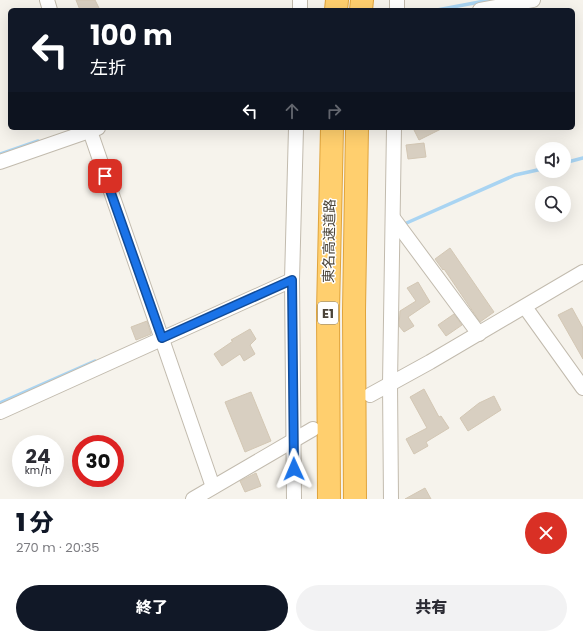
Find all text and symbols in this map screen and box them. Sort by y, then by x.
text: 100 m [90,16,173,55]
icon: left [24,24,76,76]
text: 左折 [90,55,126,80]
icon: left [239,100,261,122]
icon: ahead [281,100,303,122]
icon: right [323,100,345,122]
map controls [535,142,571,222]
button: sound [535,142,571,178]
pin [88,159,122,193]
icon: arrive [94,165,116,187]
button: search [535,186,571,222]
street label: 東名高速道路 [318,199,340,283]
road number: E1 [318,302,338,324]
speed limit sign: 30 [72,435,124,487]
text: 24 [26,442,50,470]
position arrow [273,448,315,490]
text: km/h [25,463,51,478]
text: 1 分 [16,506,54,539]
button: close [525,512,567,554]
text: 270 m · 20:35 [16,538,100,557]
button: 終了 [16,585,288,631]
button: 共有 [296,585,567,631]

